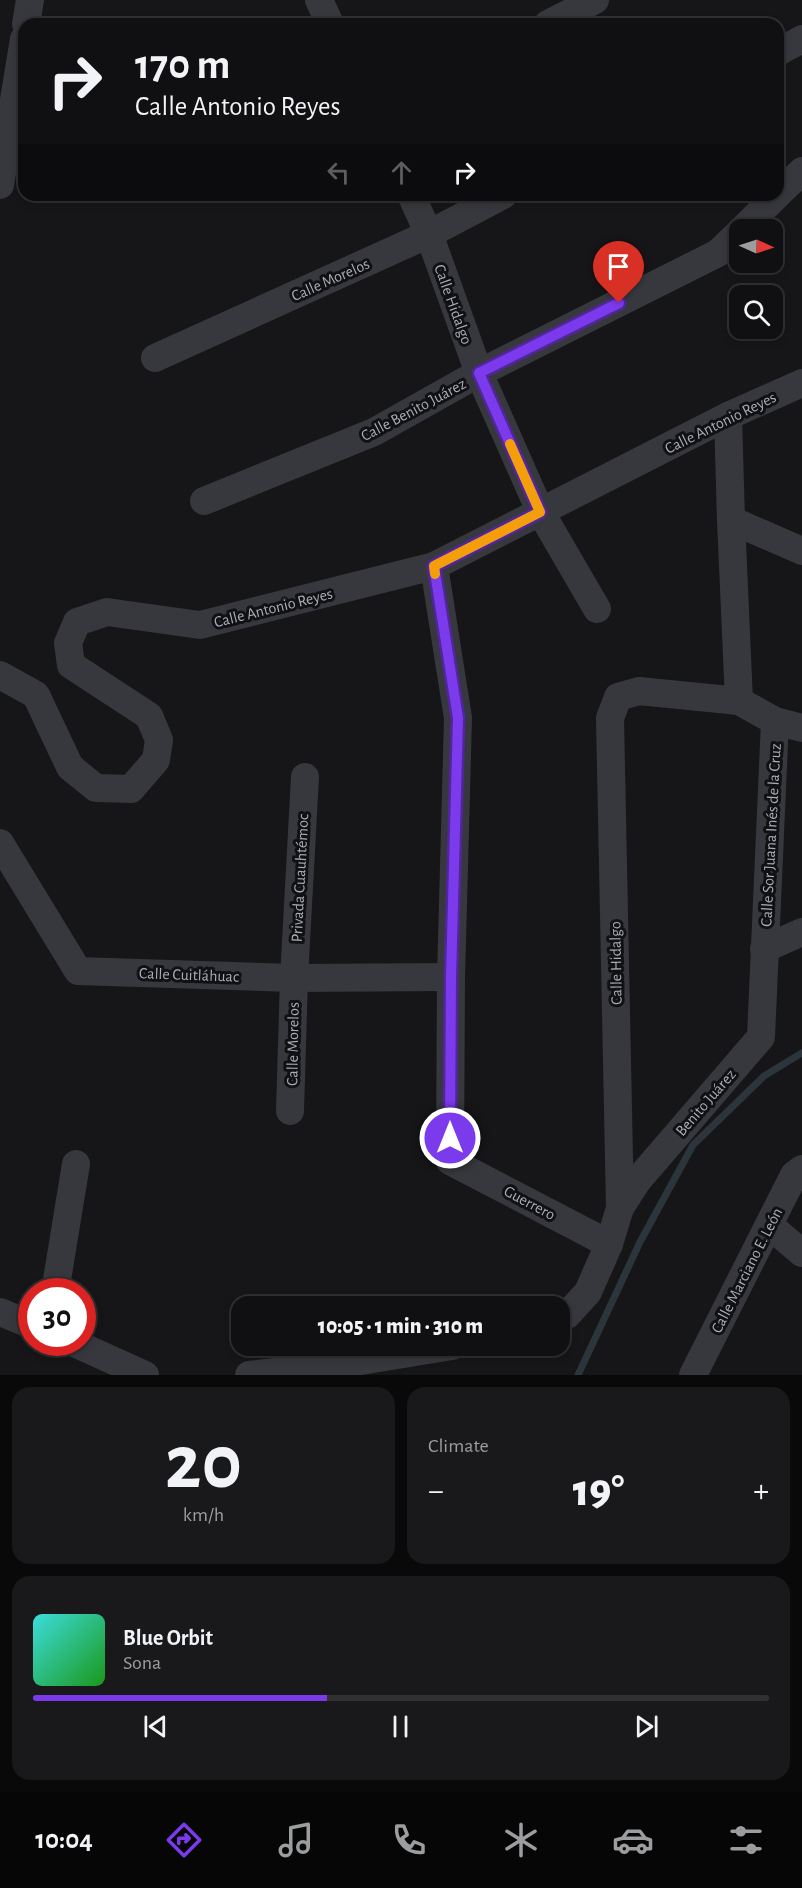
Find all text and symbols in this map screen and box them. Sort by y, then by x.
icon: right [36,42,114,120]
text: 170 m [135,44,230,86]
text: Calle Antonio Reyes [135,93,340,120]
icon: left [322,156,355,189]
icon: ahead [385,156,418,189]
icon: right [448,156,481,189]
north arrow [729,219,783,273]
map controls [729,219,783,339]
pin [593,241,644,303]
icon: arrive [602,250,635,283]
street label: Calle Morelos [289,256,372,304]
street label: Calle Hidalgo [431,262,475,347]
button: search [729,285,783,339]
street label: Calle Benito Juárez [358,375,469,444]
street label: Calle Antonio Reyes [662,389,779,458]
street label: Calle Antonio Reyes [212,585,335,631]
street label: Calle Sor Juana Inés de la Cruz [758,743,784,927]
street label: Privada Cuauhtémoc [289,813,311,943]
street label: Calle Hidalgo [607,921,625,1005]
street label: Calle Cuitláhuac [139,965,239,985]
street label: Calle Morelos [284,1002,302,1086]
street label: Benito Juárez [673,1066,739,1139]
position arrow [418,1106,482,1170]
street label: Guerrero [501,1183,558,1223]
street label: Calle Marciano E. León [708,1205,785,1336]
speed limit sign: 30 [18,1278,96,1356]
text: 10:05 · 1 min · 310 m [318,1315,483,1337]
text: 20 [165,1425,242,1503]
text: Climate [428,1436,489,1456]
text: 19° [573,1469,624,1514]
text: − [428,1475,444,1508]
text: + [753,1475,769,1508]
text: km/h [183,1505,224,1525]
text: Blue Orbit [123,1627,213,1649]
text: Sona [123,1653,161,1673]
icon: previous [139,1710,172,1743]
icon: pause [384,1710,417,1743]
icon: next [630,1710,663,1743]
icon: directions [163,1819,205,1861]
icon: music [275,1819,317,1861]
icon: phone [388,1819,430,1861]
icon: climate [500,1819,542,1861]
icon: car [612,1819,654,1861]
icon: filters [725,1819,767,1861]
text: 10:04 [35,1826,93,1853]

